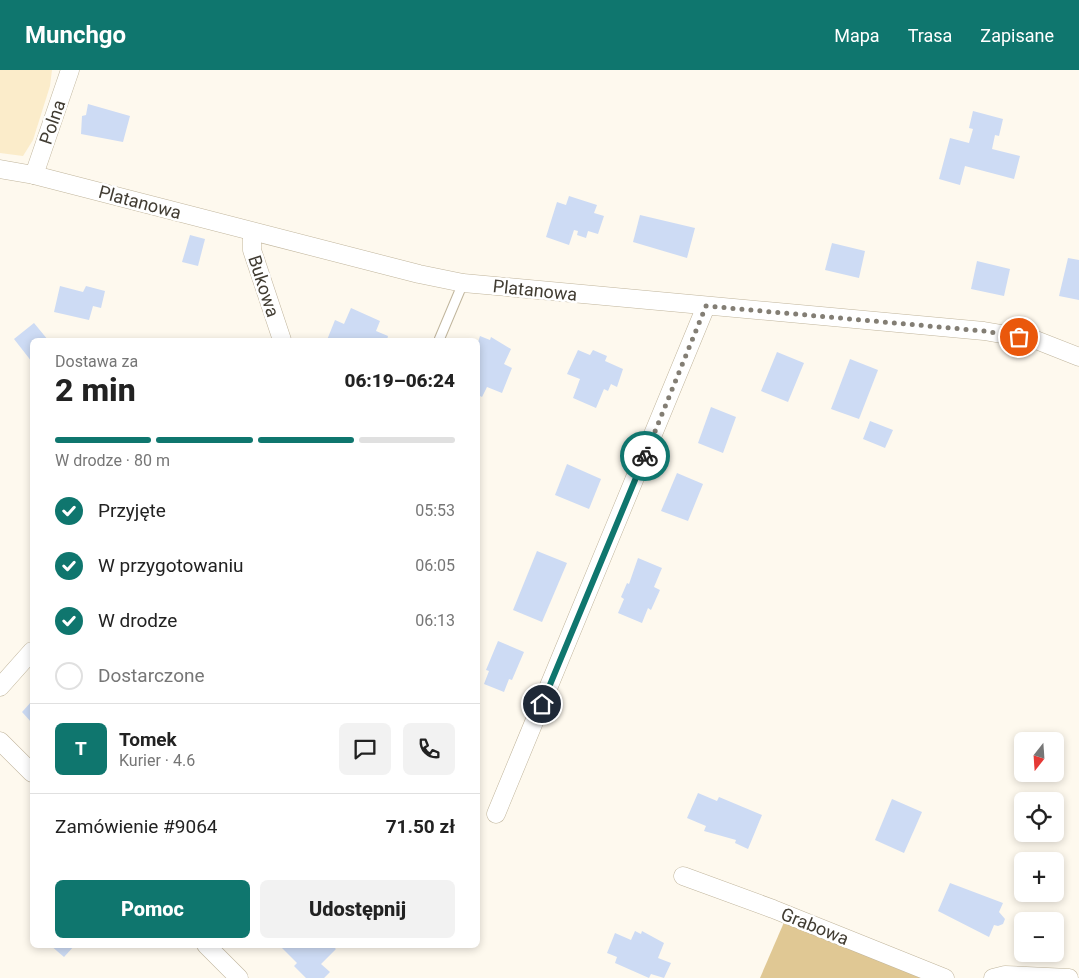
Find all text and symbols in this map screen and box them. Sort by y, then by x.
text: Munchgo [25,21,126,49]
text: Mapa [834,25,880,46]
text: Trasa [908,25,952,46]
text: Zapisane [980,25,1054,46]
street label: Polna [35,97,69,147]
street label: Platanowa [96,181,184,223]
street label: Bukowa [244,252,284,320]
street label: Platanowa [492,275,578,305]
pin [998,316,1040,358]
icon: bag [1005,323,1033,351]
text: Dostawa za [55,352,138,371]
text: 06:19–06:24 [344,369,455,392]
text: 2 min [55,371,136,409]
courier [620,431,670,481]
icon: bike [631,442,659,470]
text: W drodze · 80 m [55,451,170,470]
icon: check [55,497,83,525]
text: Przyjęte [98,499,166,522]
text: 05:53 [415,501,455,520]
icon: check [55,552,83,580]
text: W przygotowaniu [98,554,244,577]
text: 06:05 [415,556,455,575]
icon: check [55,607,83,635]
text: W drodze [98,609,177,632]
text: 06:13 [415,611,455,630]
text: Dostarczone [98,664,205,687]
pin [521,683,563,725]
icon: home [528,690,556,718]
button: chat [339,723,391,775]
button: phone [403,723,455,775]
text: Tomek [119,728,177,751]
north arrow [1014,732,1064,782]
map controls [1014,732,1064,962]
text: T [75,737,87,760]
text: Kurier · 4.6 [119,751,195,770]
button: locate [1014,792,1064,842]
text: Zamówienie #9064 [55,815,218,838]
text: 71.50 zł [386,815,455,838]
button: + [1014,852,1064,902]
button: Pomoc [55,880,250,938]
button: Udostępnij [260,880,455,938]
street label: Grabowa [778,903,852,949]
button: − [1014,912,1064,962]

